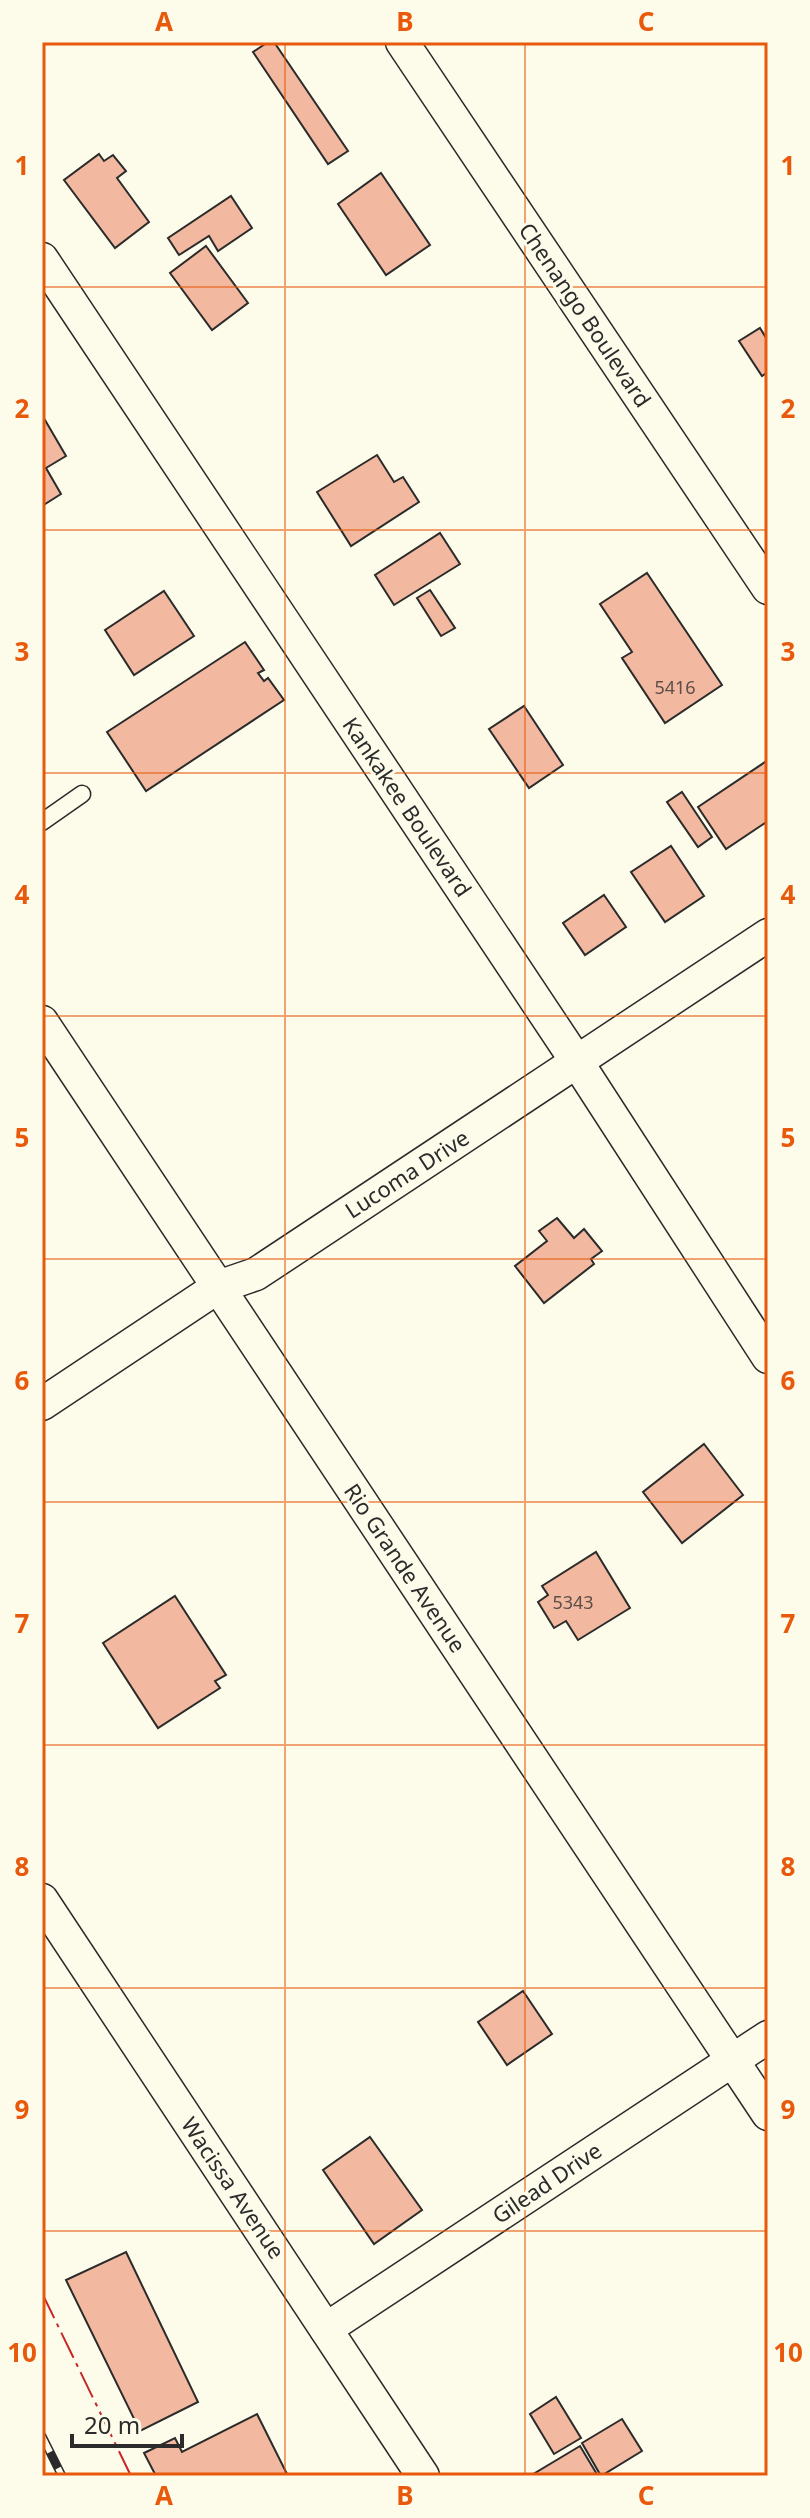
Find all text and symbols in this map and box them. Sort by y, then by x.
text: A [155,3,173,39]
text: B [396,3,414,39]
text: C [638,3,654,39]
text: 1 [15,147,29,183]
text: 1 [781,147,795,183]
street label: Chenango Boulevard [513,216,659,413]
text: 2 [15,390,30,426]
text: 2 [781,390,796,426]
text: 3 [15,633,29,669]
text: 3 [781,633,795,669]
house number: 5416 [654,675,696,699]
street label: Kankakee Boulevard [337,711,479,902]
text: 4 [15,876,30,912]
text: 4 [781,876,796,912]
text: 5 [15,1119,29,1155]
text: 5 [781,1119,795,1155]
street label: Lucoma Drive [339,1122,474,1224]
text: 6 [15,1362,30,1398]
text: 6 [781,1362,796,1398]
street label: Rio Grande Avenue [338,1477,474,1658]
house number: 5343 [552,1590,594,1614]
text: 7 [15,1605,30,1641]
text: 7 [781,1605,796,1641]
text: 8 [15,1848,29,1884]
text: 8 [781,1848,795,1884]
text: 9 [15,2091,29,2127]
text: 9 [781,2091,795,2127]
street label: Wacissa Avenue [175,2111,292,2264]
street label: Gilead Drive [486,2135,607,2230]
text: 10 [7,2334,37,2370]
text: 10 [773,2334,803,2370]
scale bar [72,2398,182,2448]
text: 20 m [84,2408,140,2441]
text: A [155,2477,173,2513]
text: B [396,2477,414,2513]
text: C [638,2477,654,2513]

